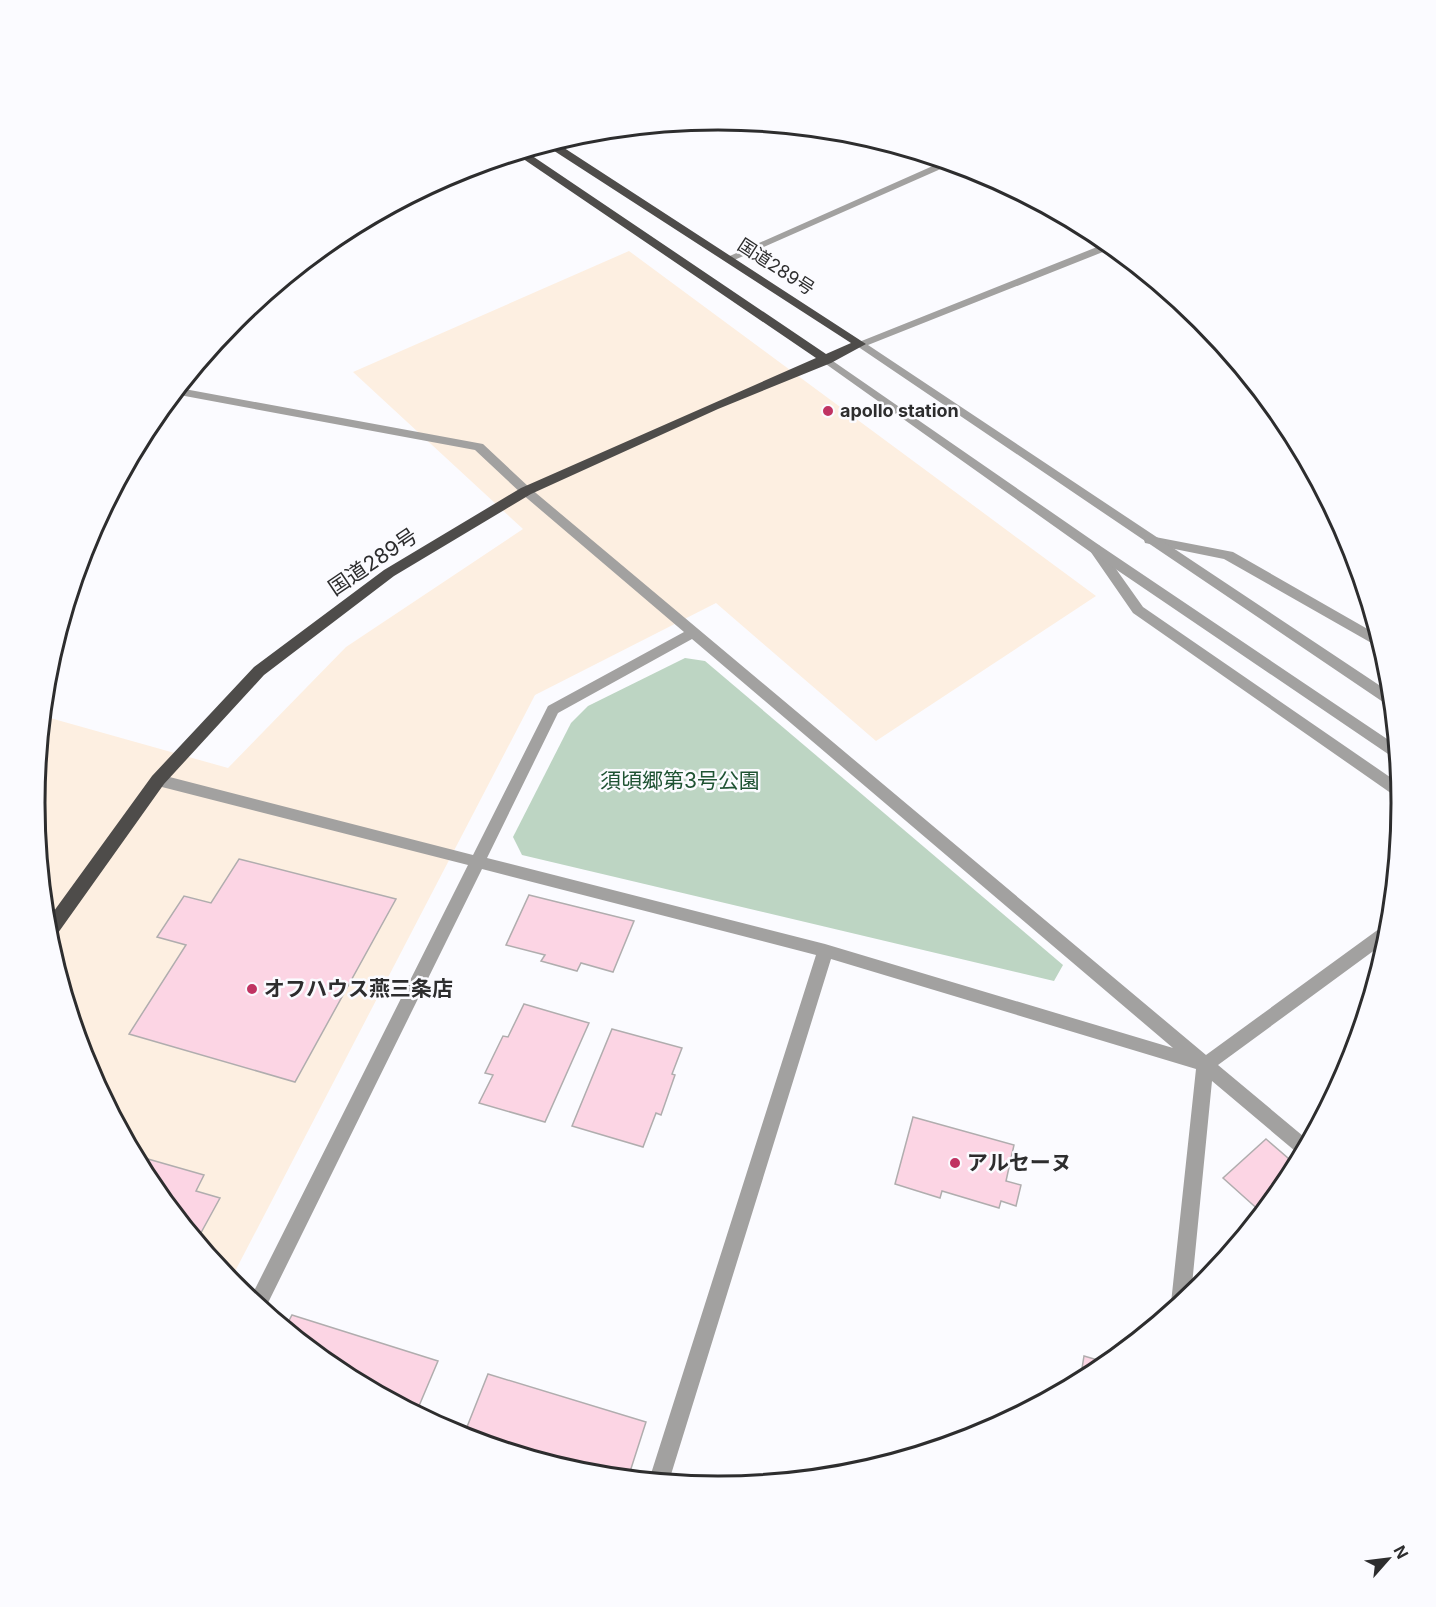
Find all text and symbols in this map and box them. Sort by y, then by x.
street label: 国道289号 [734,234,819,299]
place label: apollo station [840,400,959,421]
marker: apollo station [821,404,835,418]
street label: 国道289号 [324,523,422,600]
park label: 須頃郷第3号公園 [600,768,760,793]
place label: オフハウス燕三条店 [264,976,453,1001]
marker: オフハウス燕三条店 [245,982,259,996]
place label: アルセーヌ [967,1150,1072,1175]
marker: アルセーヌ [948,1156,962,1170]
north arrow [1358,1529,1418,1589]
text: N [1390,1542,1413,1562]

